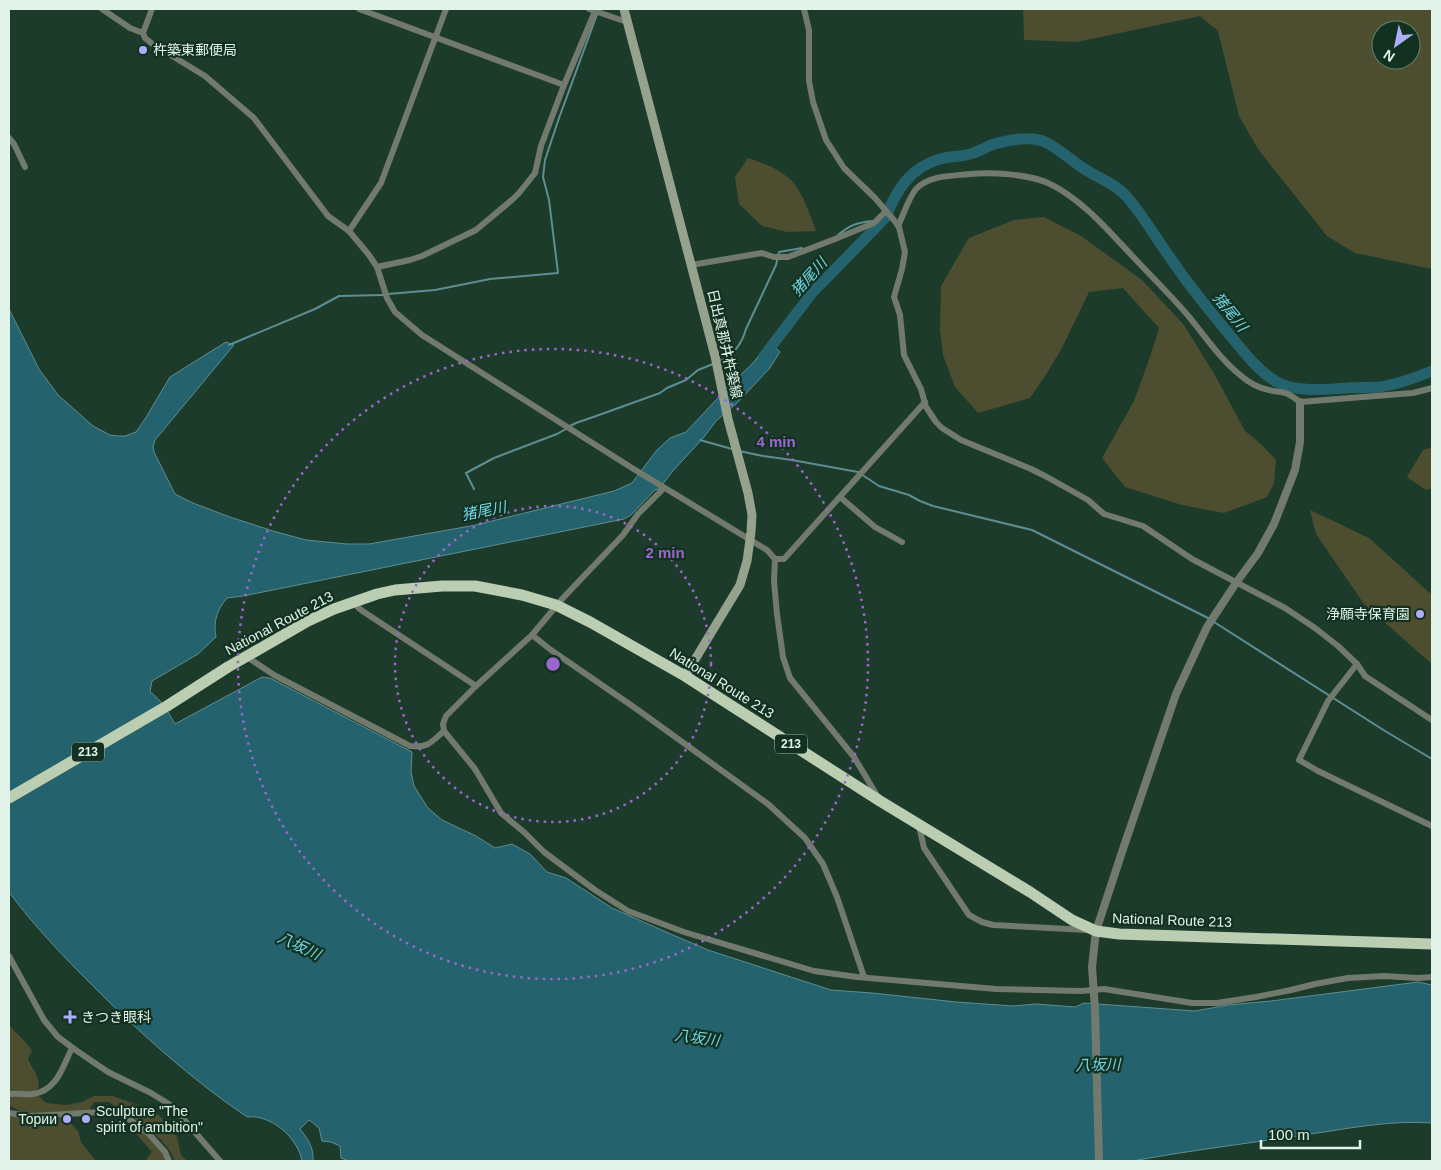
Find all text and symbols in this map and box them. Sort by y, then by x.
north arrow [1371,20,1421,70]
place label: 杵築東郵便局 [153,42,237,58]
marker: 杵築東郵便局 [137,44,149,56]
text: N [1380,46,1398,65]
water label: 猪尾川 [787,253,831,299]
street label: 日出真那井杵築線 [705,288,745,400]
water label: 猪尾川 [1210,289,1252,336]
text: 4 min [756,433,796,450]
water label: 猪尾川 [460,497,510,523]
text: 2 min [645,544,685,561]
street label: National Route 213 [222,588,336,658]
place label: 浄願寺保育園 [1326,606,1410,622]
marker: 浄願寺保育園 [1414,608,1426,620]
street label: National Route 213 [667,644,777,722]
centre of rings [544,655,562,673]
road number: 213 [775,734,807,754]
road number: 213 [72,742,104,762]
street label: National Route 213 [1112,910,1232,930]
water label: 八坂川 [275,928,325,964]
place label: きつき眼科 [81,1009,151,1025]
marker: きつき眼科 [63,1010,77,1024]
water label: 八坂川 [674,1026,723,1049]
water label: 八坂川 [1075,1056,1123,1073]
place label: Sculpture "The spirit of ambition" [96,1103,203,1135]
place label: Тории [18,1111,57,1127]
marker: Тории [61,1113,73,1125]
marker: Sculpture "The spirit of ambition" [80,1113,92,1125]
scale bar [1261,1118,1360,1150]
text: 100 m [1268,1126,1310,1143]

